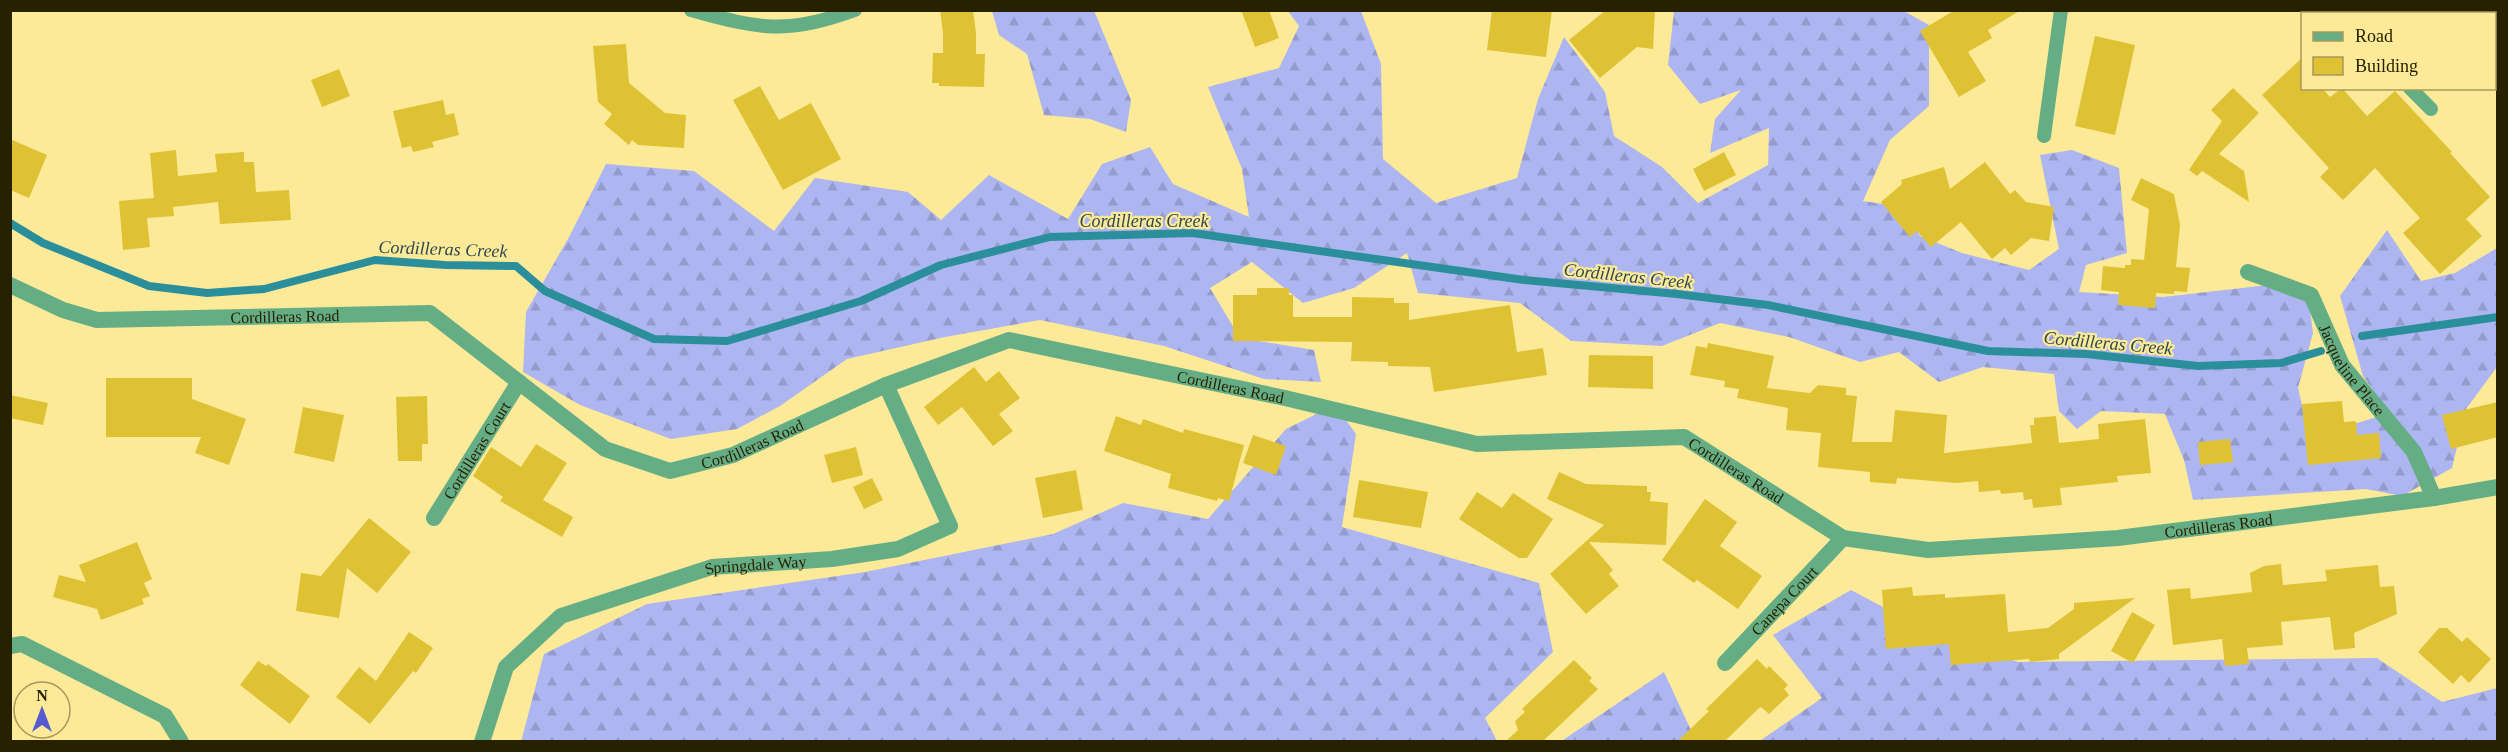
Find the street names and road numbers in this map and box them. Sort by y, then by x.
street label: Cordilleras Road [230,307,340,326]
street label: Jacqueline Place [2316,322,2388,419]
street label: Cordilleras Road [1175,368,1286,407]
street label: Cordilleras Court [440,398,514,502]
street label: Cordilleras Road [699,416,806,472]
street label: Cordilleras Road [1685,434,1786,507]
street label: Cordilleras Road [2163,511,2274,541]
street label: Springdale Way [702,553,807,578]
street label: Canepa Court [1748,562,1821,639]

